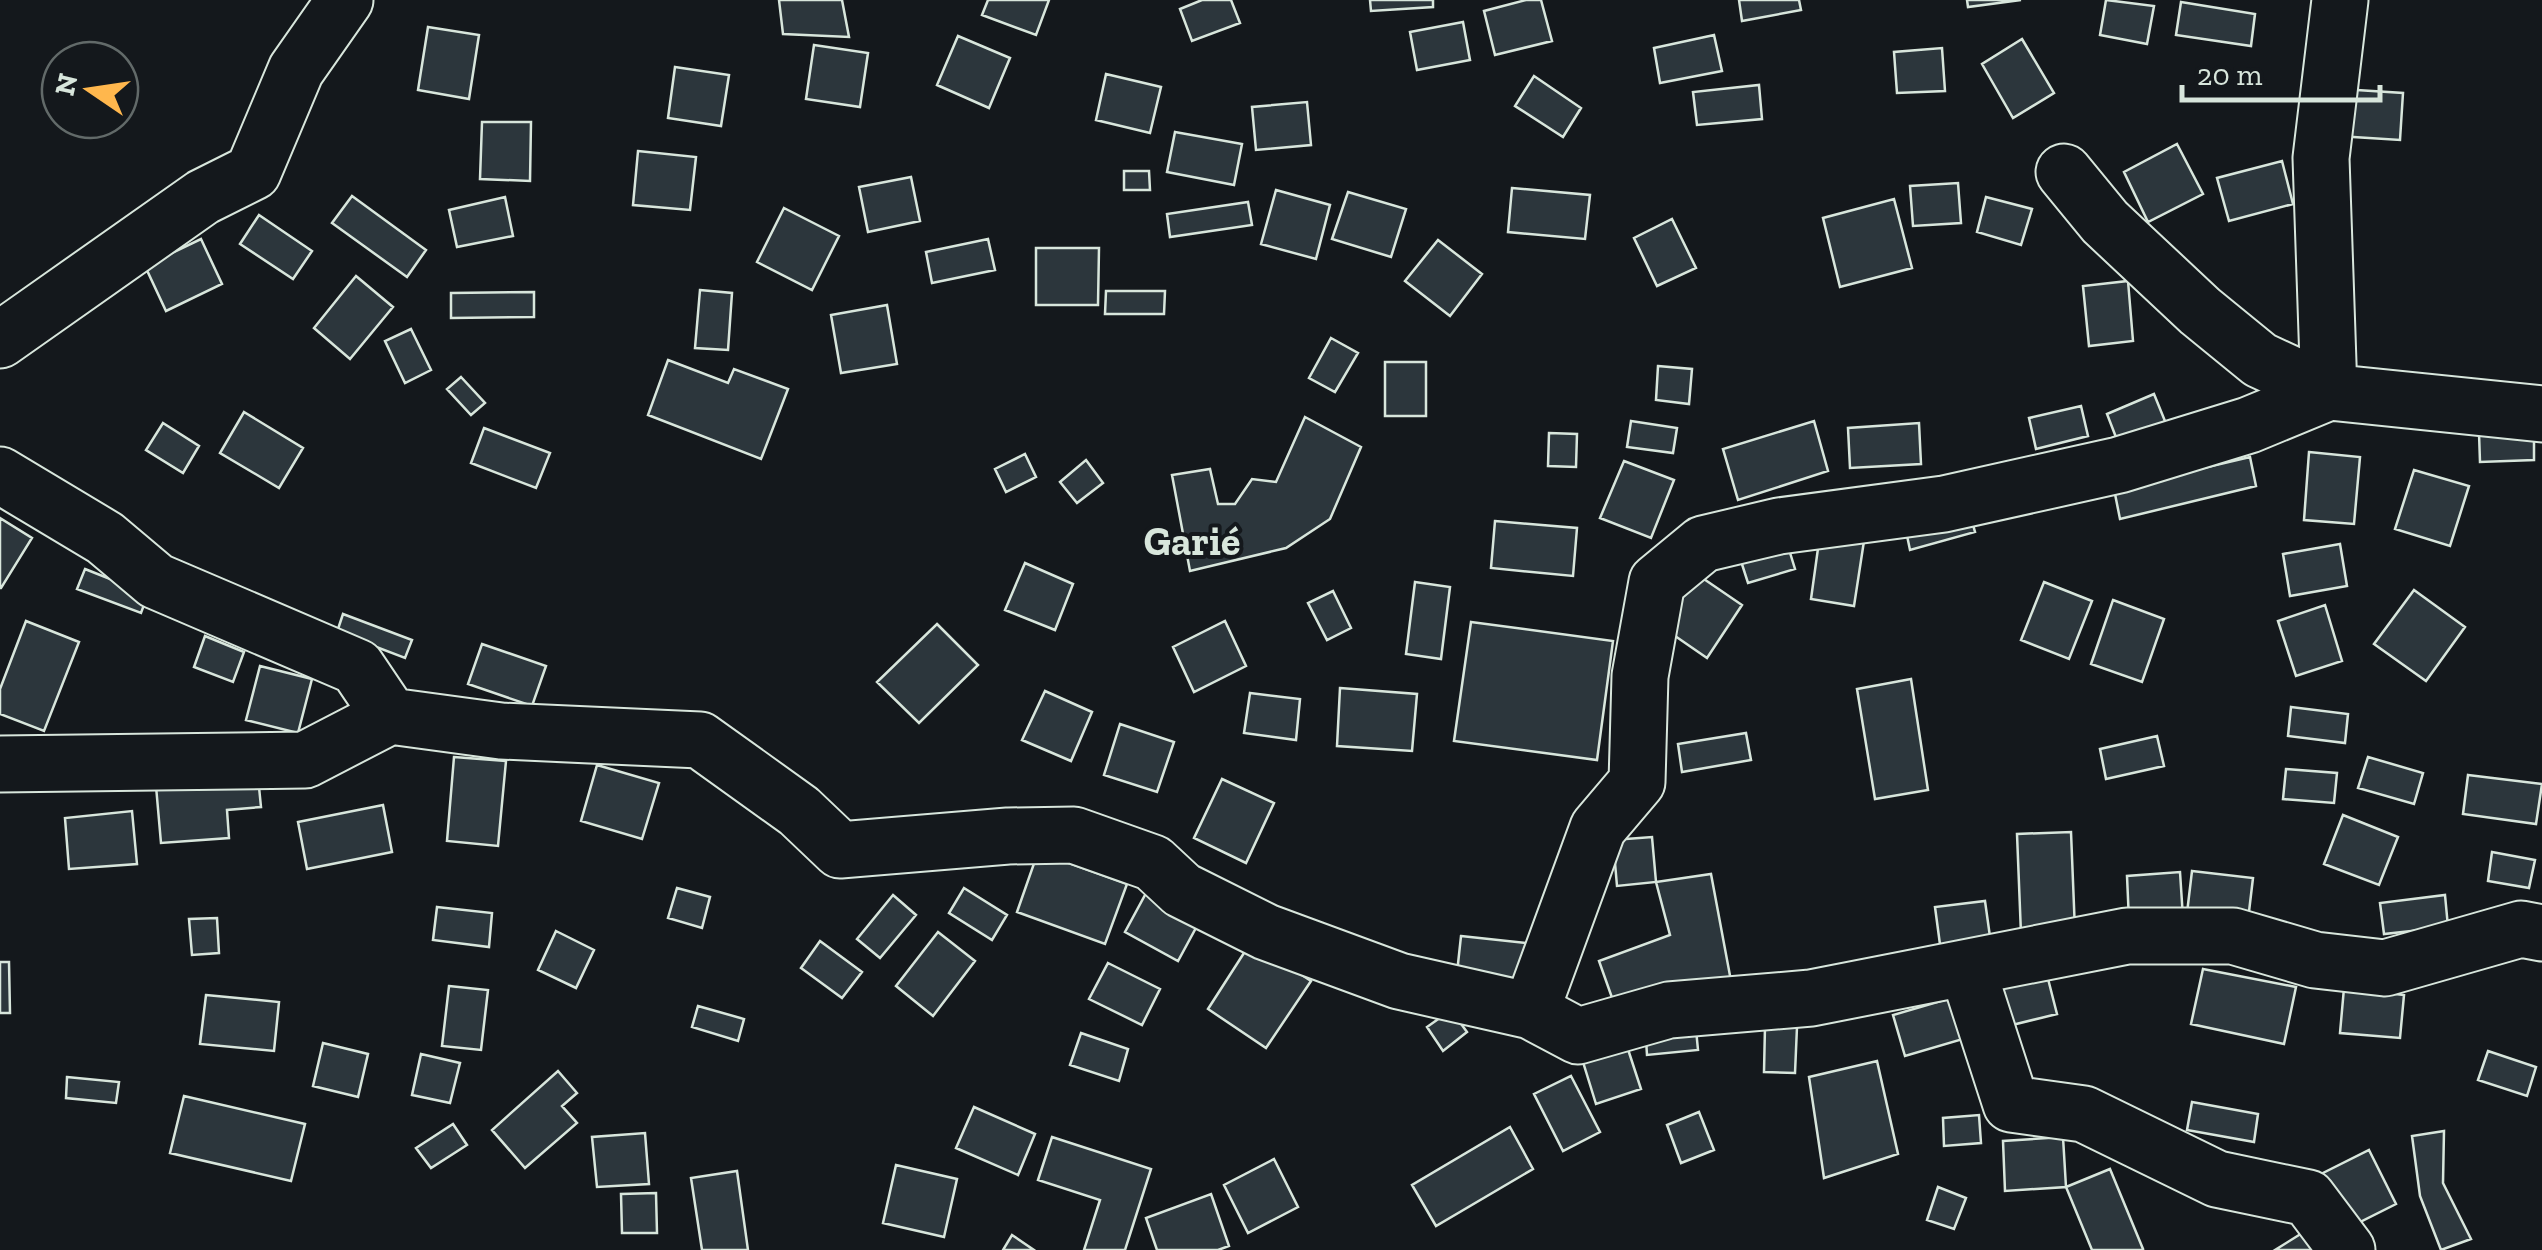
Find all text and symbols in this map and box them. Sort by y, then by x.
north arrow [40,40,140,140]
scale bar [2182,40,2380,102]
text: 20 m [2197,57,2263,93]
text: N [48,70,85,99]
district label: Garié [1144,517,1240,565]

